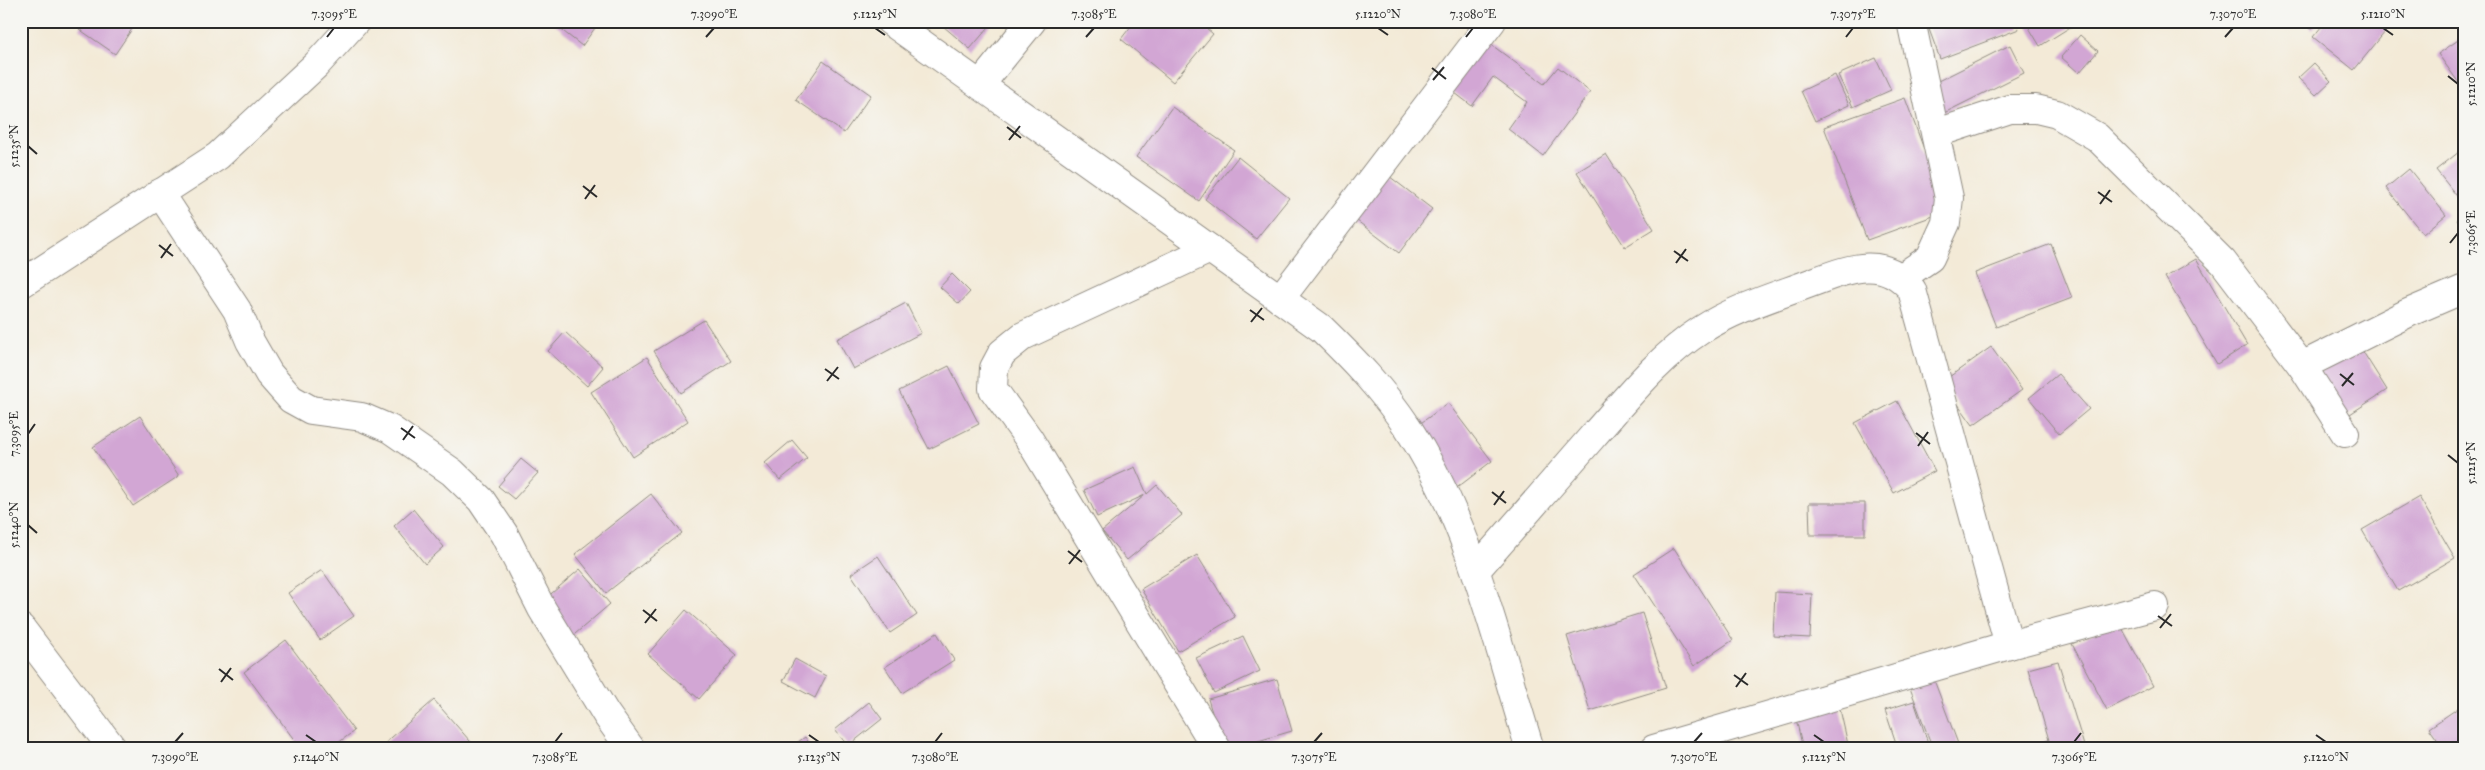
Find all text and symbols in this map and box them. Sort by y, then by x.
text: 7.3095°E [311,7,357,21]
text: 7.3090°E [691,7,738,21]
text: 5.1225°N [853,7,897,21]
text: 7.3085°E [1071,7,1117,21]
text: 5.1220°N [1355,7,1401,21]
text: 7.3080°E [1450,7,1497,21]
text: 7.3075°E [1830,7,1876,21]
text: 7.3070°E [2210,7,2257,21]
text: 5.1210°N [2361,7,2405,21]
text: 5.1210°N [2464,62,2478,106]
text: 5.1235°N [7,124,21,168]
text: 7.3065°E [2464,210,2478,256]
text: 7.3095°E [7,411,21,457]
text: 5.1215°N [2464,441,2478,485]
text: 5.1240°N [7,502,21,548]
text: 7.3090°E [152,750,199,764]
text: 5.1240°N [293,750,339,764]
text: 7.3085°E [532,750,578,764]
text: 5.1235°N [797,750,841,764]
text: 7.3080°E [912,750,959,764]
text: 7.3075°E [1291,750,1337,764]
text: 7.3070°E [1671,750,1718,764]
text: 5.1225°N [1802,750,1846,764]
text: 7.3065°E [2051,750,2097,764]
text: 5.1220°N [2303,750,2349,764]

